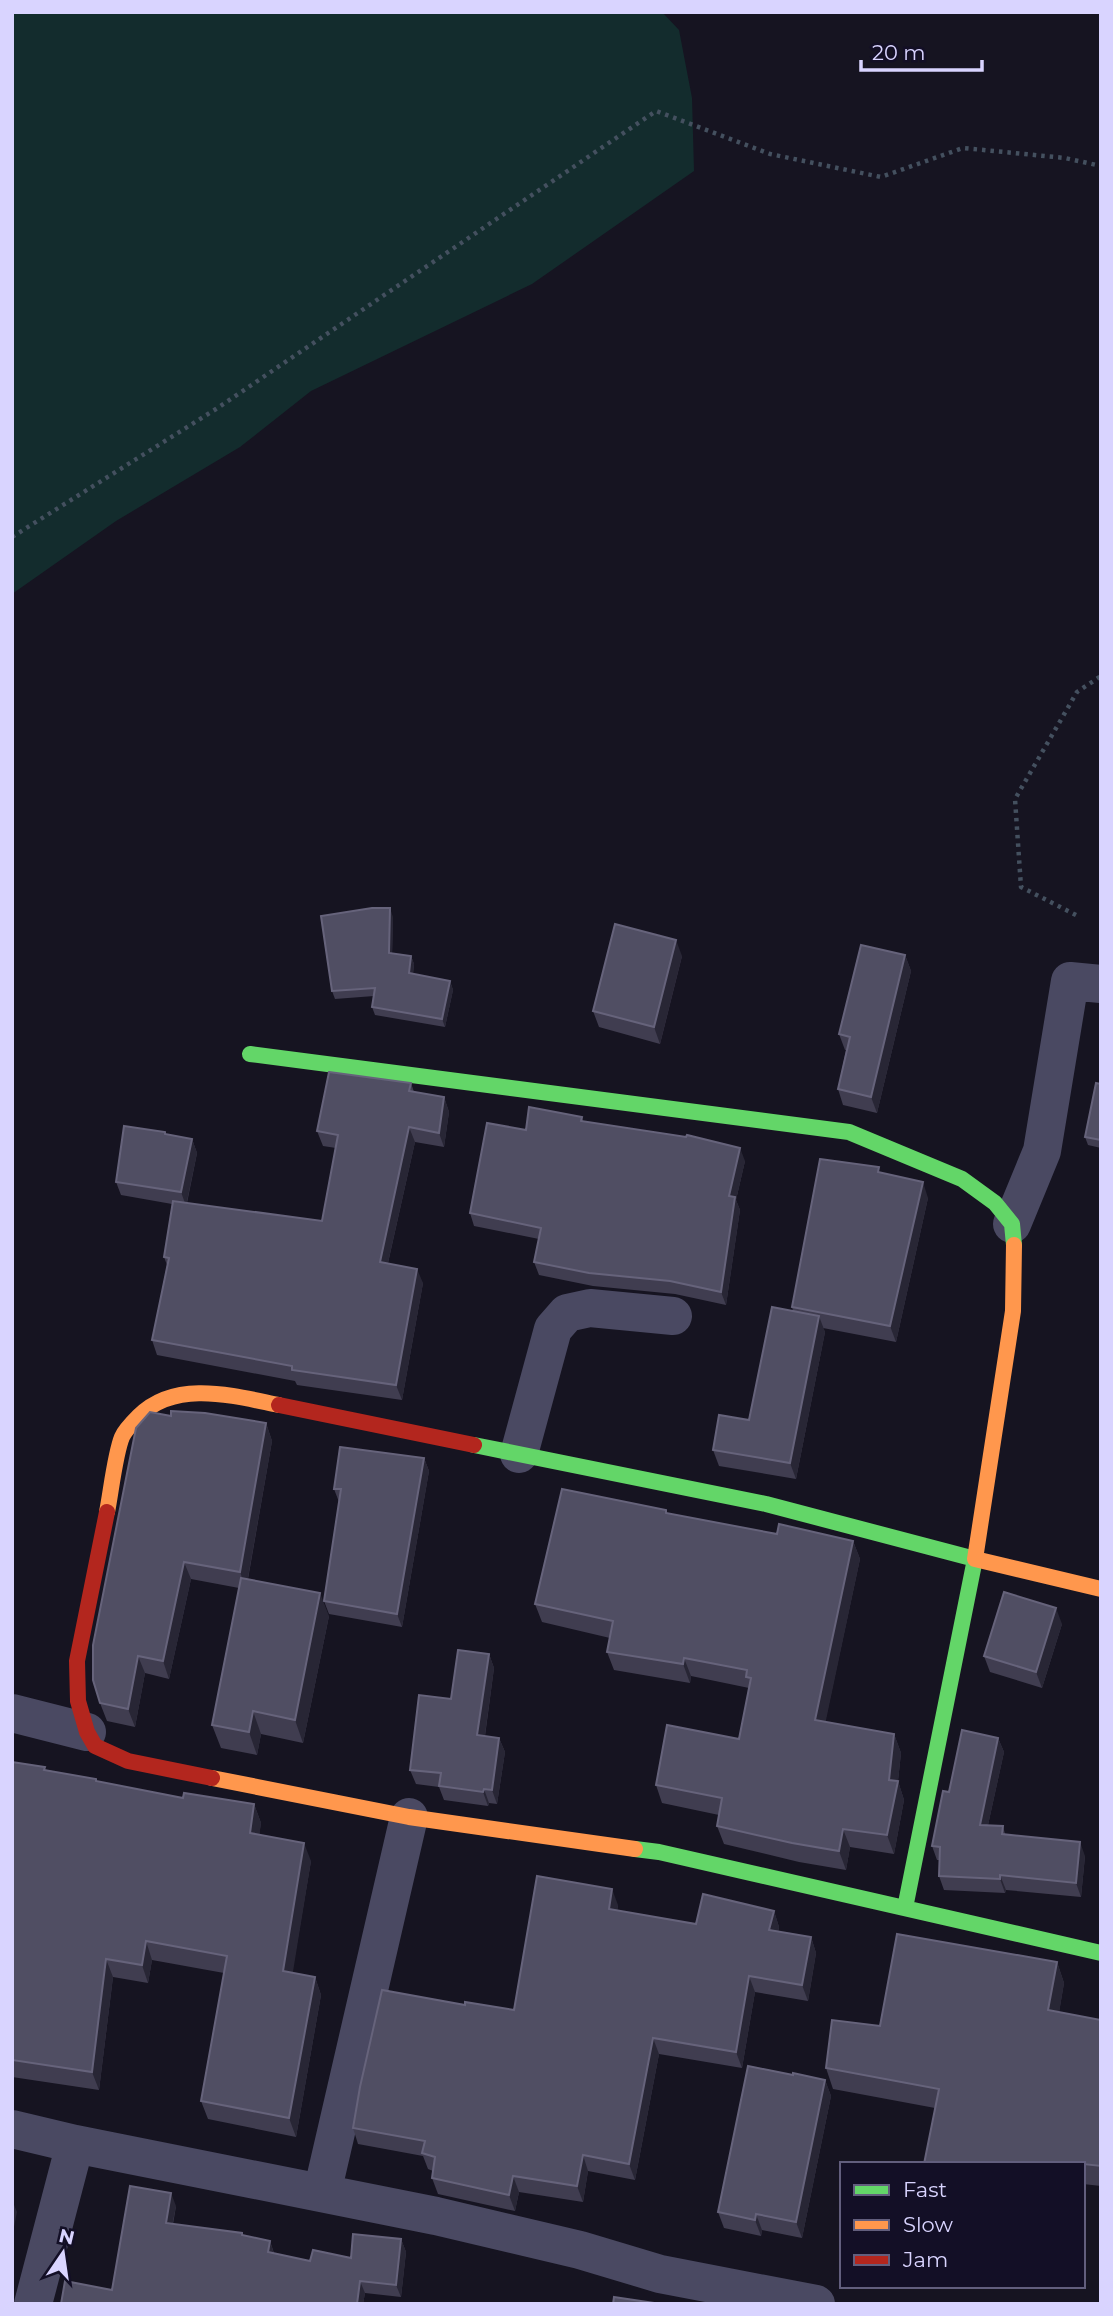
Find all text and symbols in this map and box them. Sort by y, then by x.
scale bar [861,28,982,72]
text: 20 m [872,40,926,65]
legend [840,2162,1085,2288]
text: Fast [903,2177,947,2202]
text: Slow [903,2212,953,2237]
north arrow [28,2218,98,2288]
text: N [57,2224,77,2250]
text: Jam [902,2247,948,2272]

